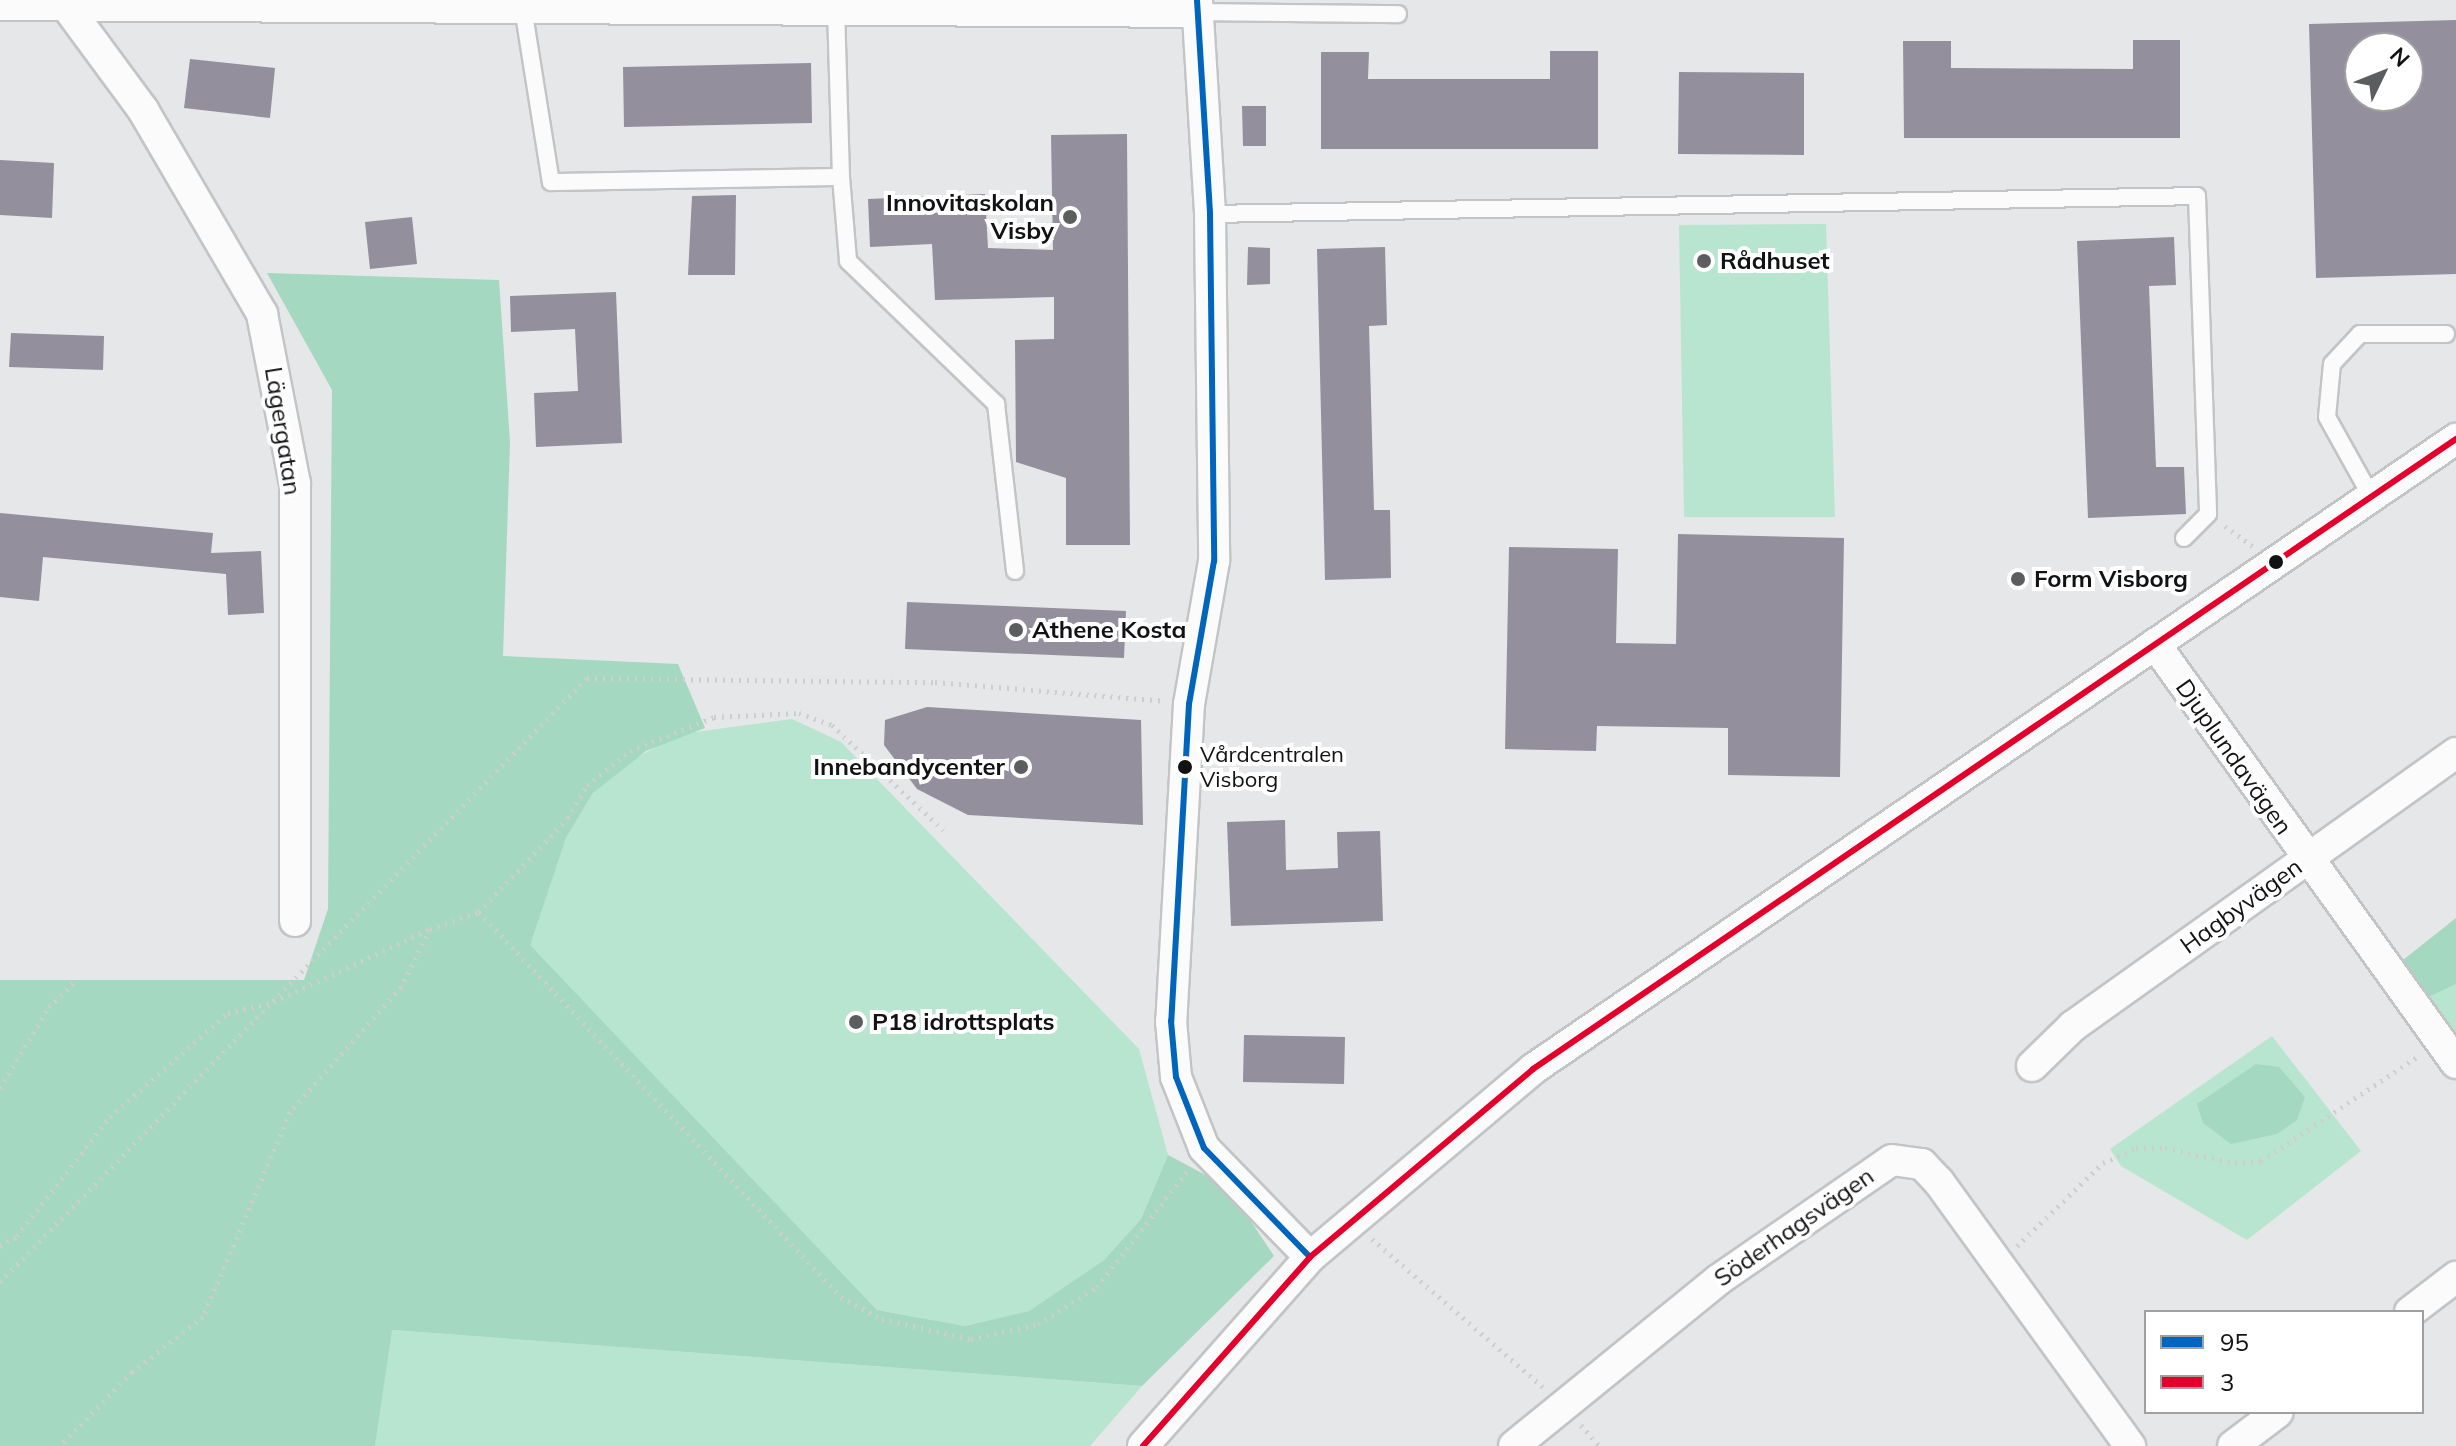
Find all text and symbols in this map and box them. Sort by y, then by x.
north arrow [2344,32,2424,112]
text: N [2384,41,2416,73]
place label: Innovitaskolan Visby [886,189,1054,245]
marker: Innovitaskolan Visby [1061,208,1079,226]
place label: Rådhuset [1720,247,1830,275]
marker: Rådhuset [1695,252,1713,270]
street label: Lägergatan [259,365,307,497]
unlabelled marker [2268,554,2284,570]
place label: Form Visborg [2034,565,2188,593]
marker: Form Visborg [2009,570,2027,588]
place label: Athene Kosta [1032,616,1186,644]
marker: Athene Kosta [1007,621,1025,639]
street label: Djuplundavägen [2170,674,2298,840]
place label: Vårdcentralen Visborg [1200,741,1344,792]
place label: Innebandycenter [813,753,1005,781]
marker: Innebandycenter [1012,758,1030,776]
marker: Vårdcentralen Visborg [1177,759,1193,775]
street label: Hagbyvägen [2175,852,2307,960]
place label: P18 idrottsplats [872,1008,1055,1036]
marker: P18 idrottsplats [847,1013,865,1031]
street label: Söderhagsvägen [1709,1161,1879,1293]
legend [2144,1310,2424,1414]
text: 95 [2220,1327,2249,1357]
text: 3 [2220,1367,2234,1397]

